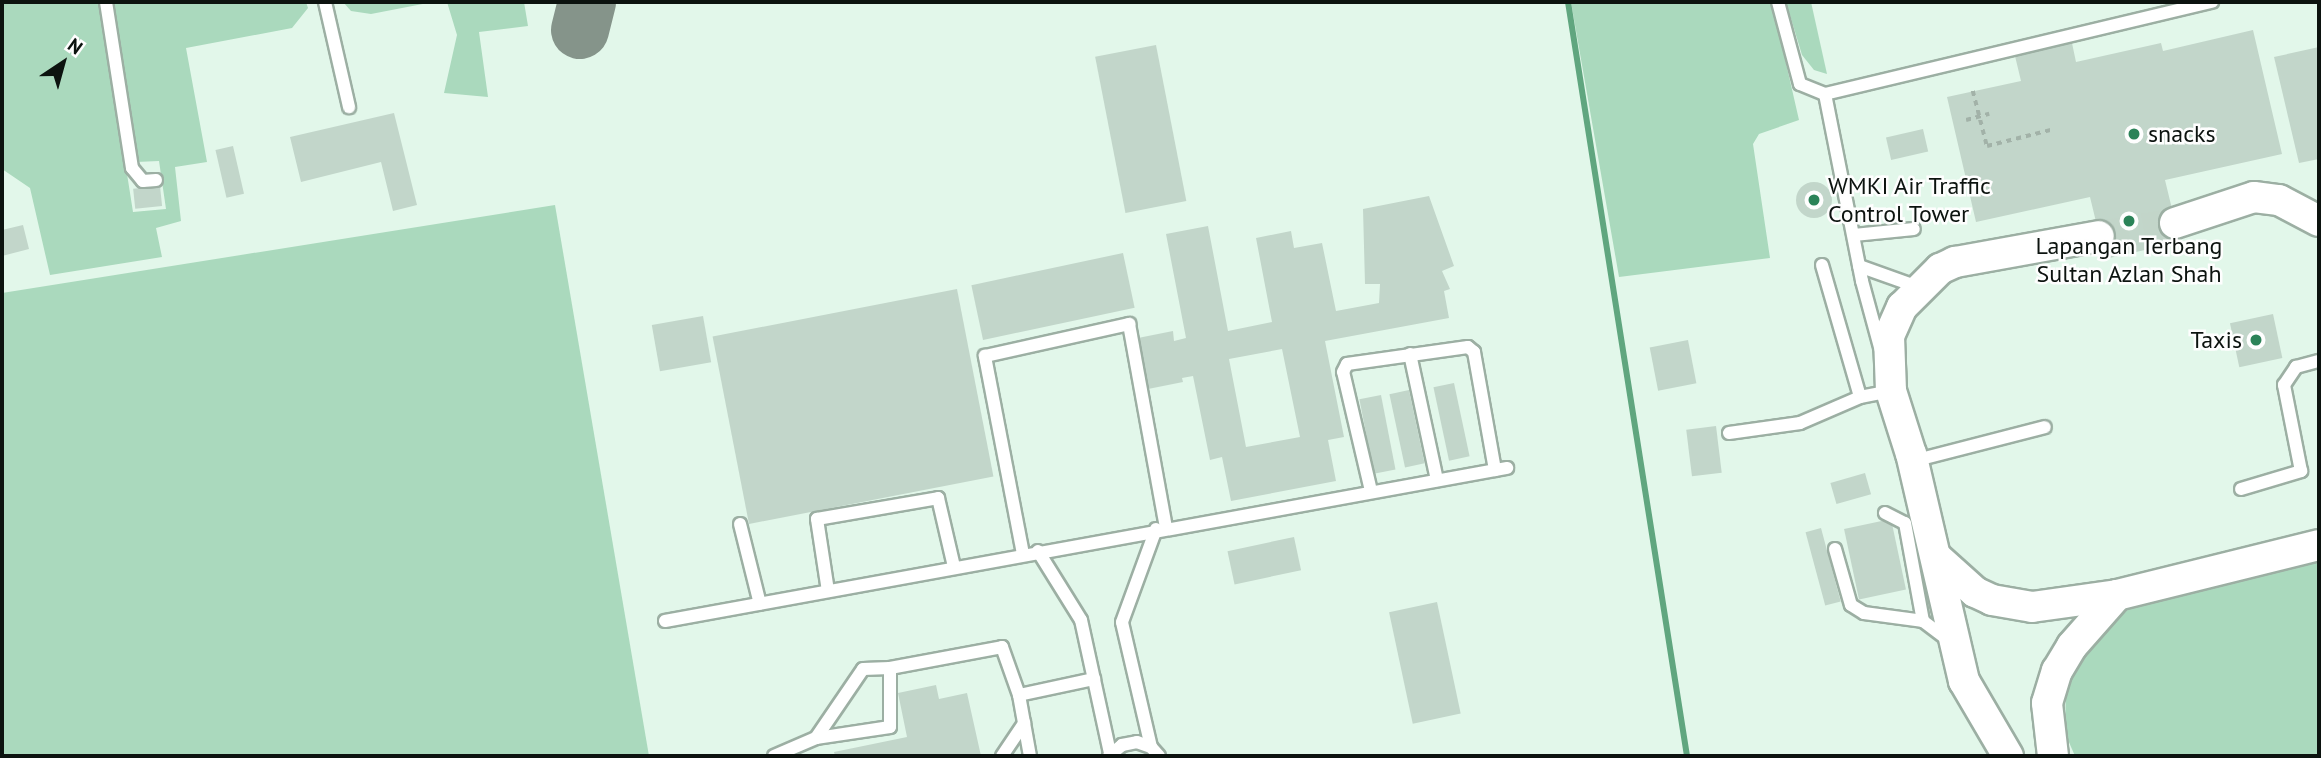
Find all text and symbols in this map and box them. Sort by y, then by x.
north arrow [28,28,98,98]
text: N [63,33,87,59]
place label: snacks [2148,120,2216,148]
marker: snacks [2126,126,2142,142]
place label: WMKI Air Traffic Control Tower [1828,172,1992,228]
marker: WMKI Air Traffic Control Tower [1806,192,1822,208]
marker: Lapangan Terbang Sultan Azlan Shah [2121,213,2137,229]
place label: Lapangan Terbang Sultan Azlan Shah [2035,232,2223,288]
place label: Taxis [2190,326,2242,354]
marker: Taxis [2248,332,2264,348]

